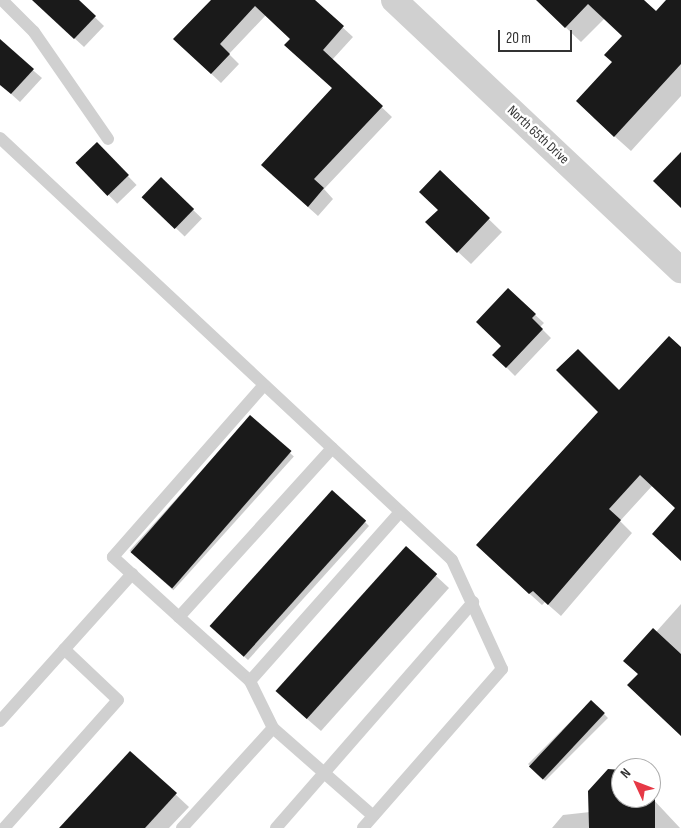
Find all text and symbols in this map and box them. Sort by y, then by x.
scale bar [501,20,575,52]
text: 20 m [506,29,531,48]
street label: North 65th Drive [504,102,572,168]
north arrow [611,758,661,808]
text: N [617,765,634,782]

